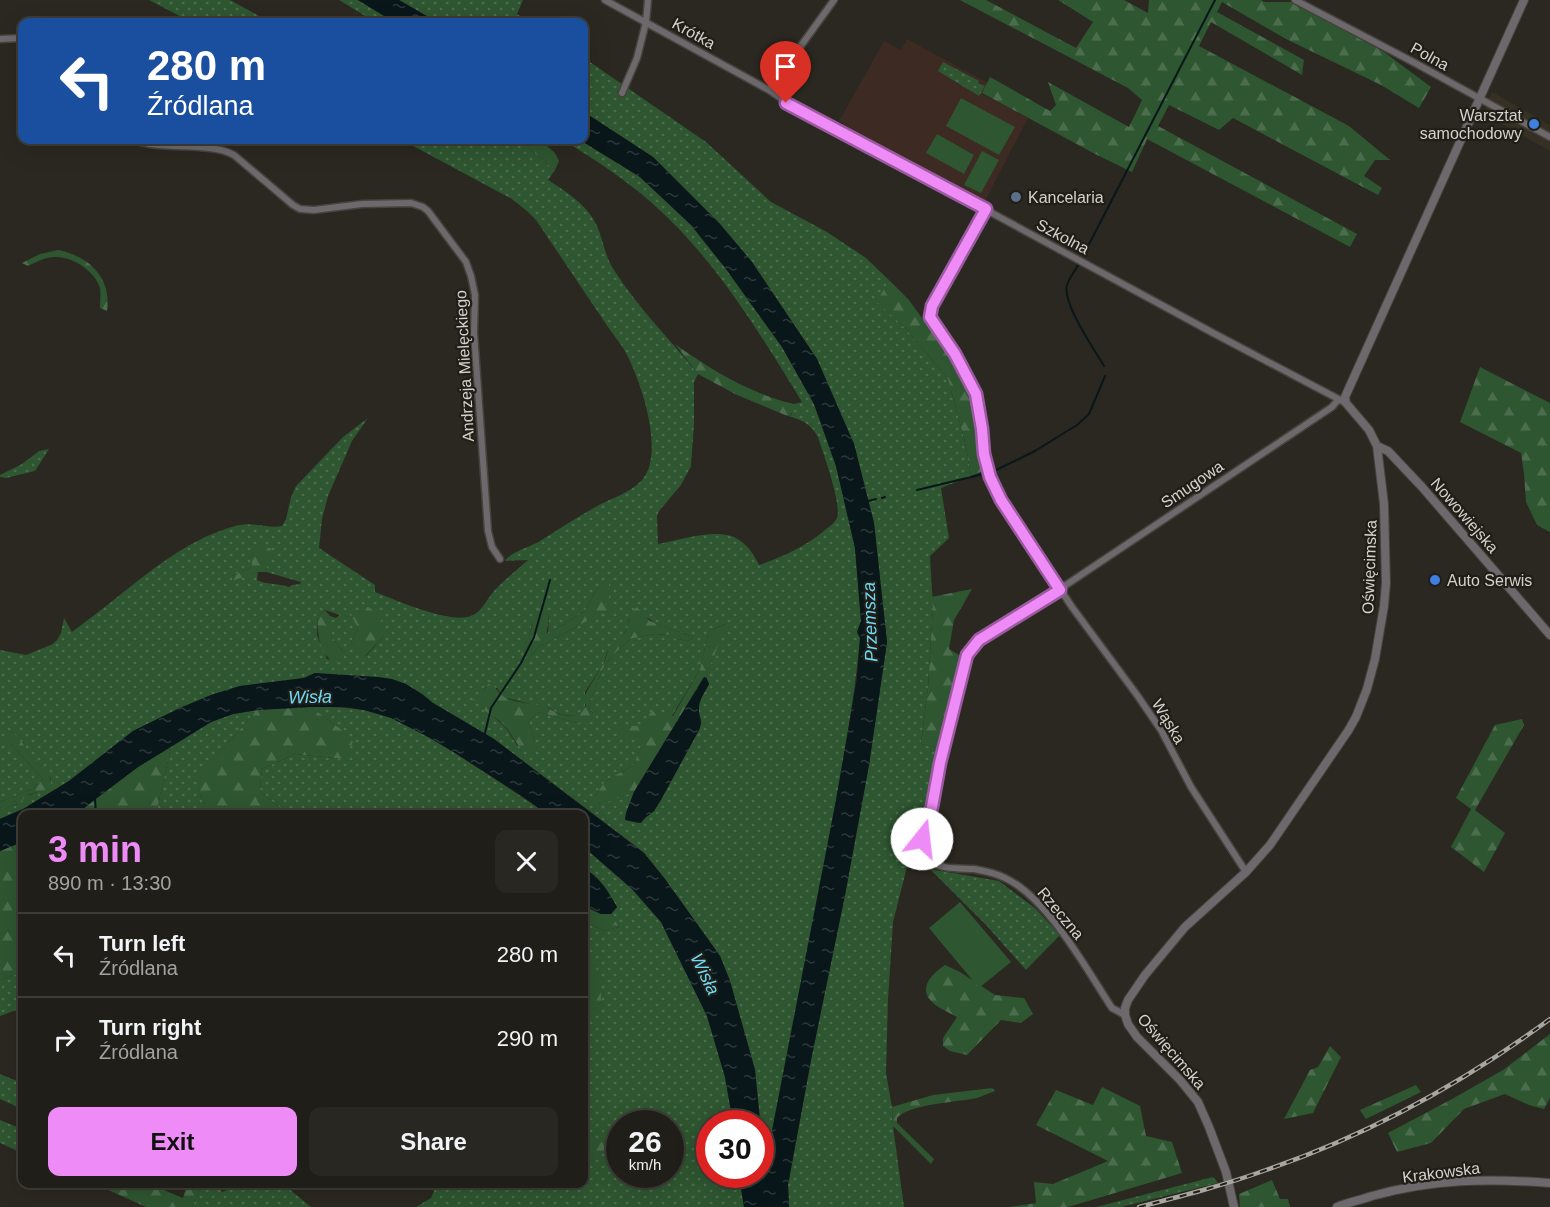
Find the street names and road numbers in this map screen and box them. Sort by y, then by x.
street label: Krótka [669,15,718,52]
street label: Polna [1408,39,1452,74]
street label: Szkolna [1034,216,1092,257]
street label: Andrzeja Mielęckiego [452,289,477,442]
street label: Smugowa [1158,457,1227,511]
street label: Nowowiejska [1428,475,1502,556]
street label: Oświęcimska [1359,520,1380,614]
street label: Wąska [1149,696,1188,747]
street label: Rzeczna [1034,884,1087,943]
street label: Oświęcimska [1134,1010,1209,1093]
street label: Krakowska [1401,1159,1481,1186]

